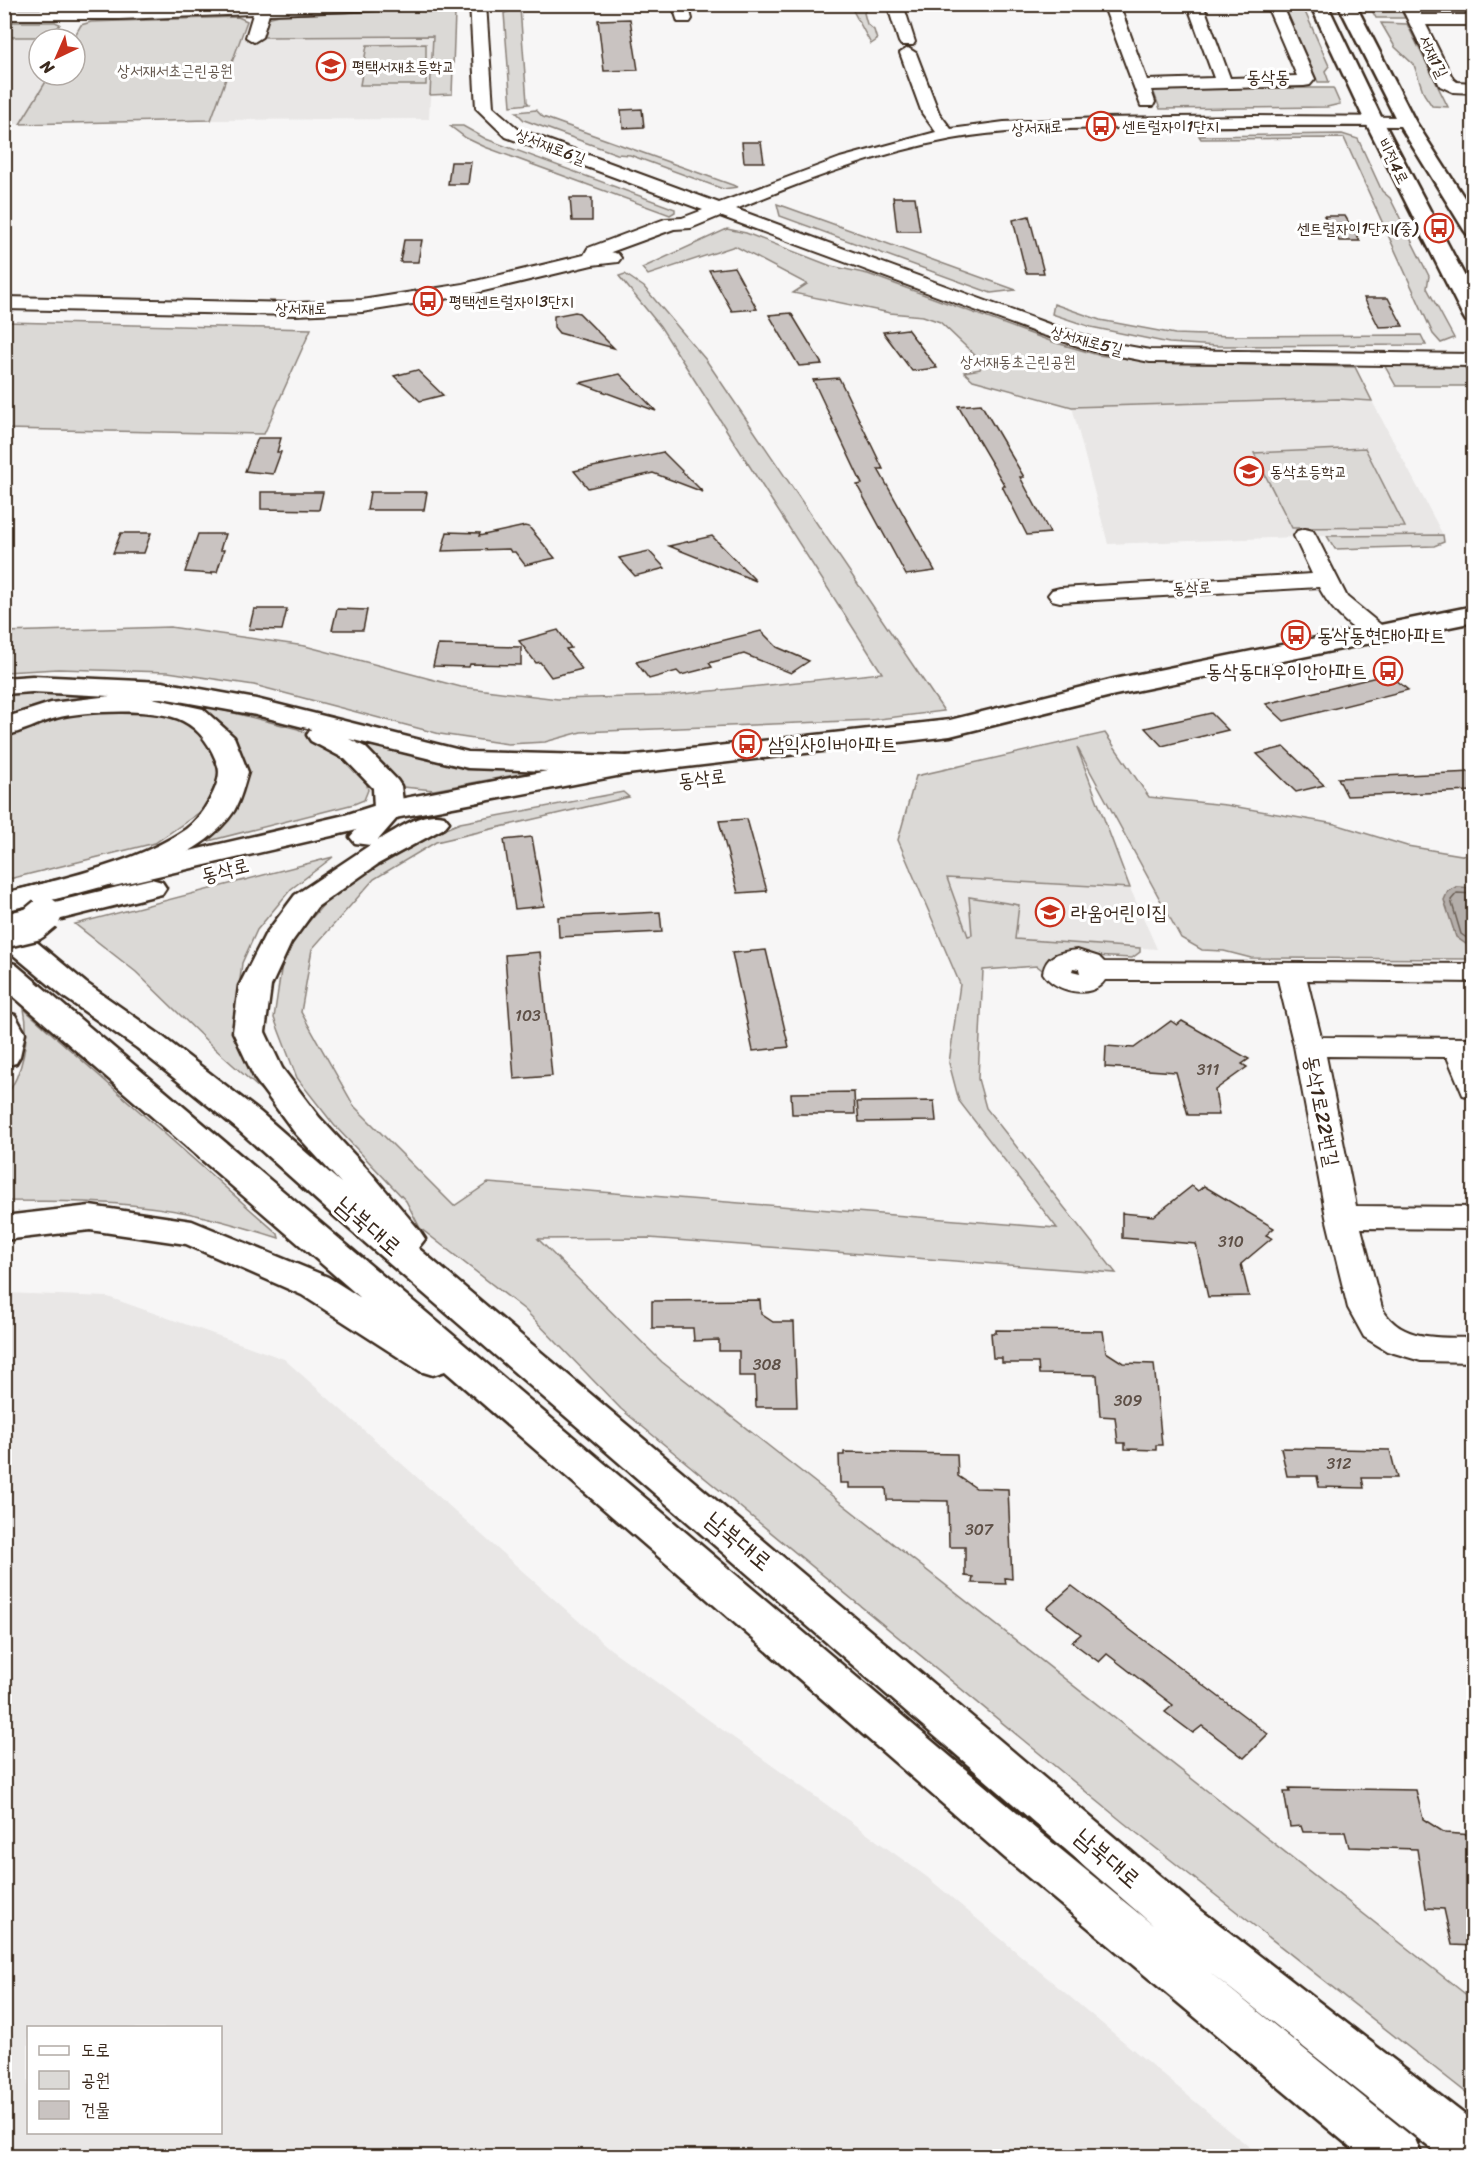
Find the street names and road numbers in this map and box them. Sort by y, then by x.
street label: 서재1길 [1411,29,1457,83]
street label: 상서재로 [1010,111,1064,144]
street label: 상서재로6길 [511,120,590,173]
street label: 비전4로 [1370,133,1418,189]
street label: 상서재로 [275,294,327,323]
street label: 상서재로5길 [1047,317,1127,364]
street label: 동삭로 [1172,572,1212,603]
street label: 동삭로 [676,758,728,799]
street label: 동삭로 [197,848,253,893]
street label: 동삭1로22번길 [1294,1053,1349,1169]
street label: 남북대로 [326,1185,412,1267]
street label: 남북대로 [696,1500,782,1582]
street label: 남북대로 [1065,1817,1151,1899]

